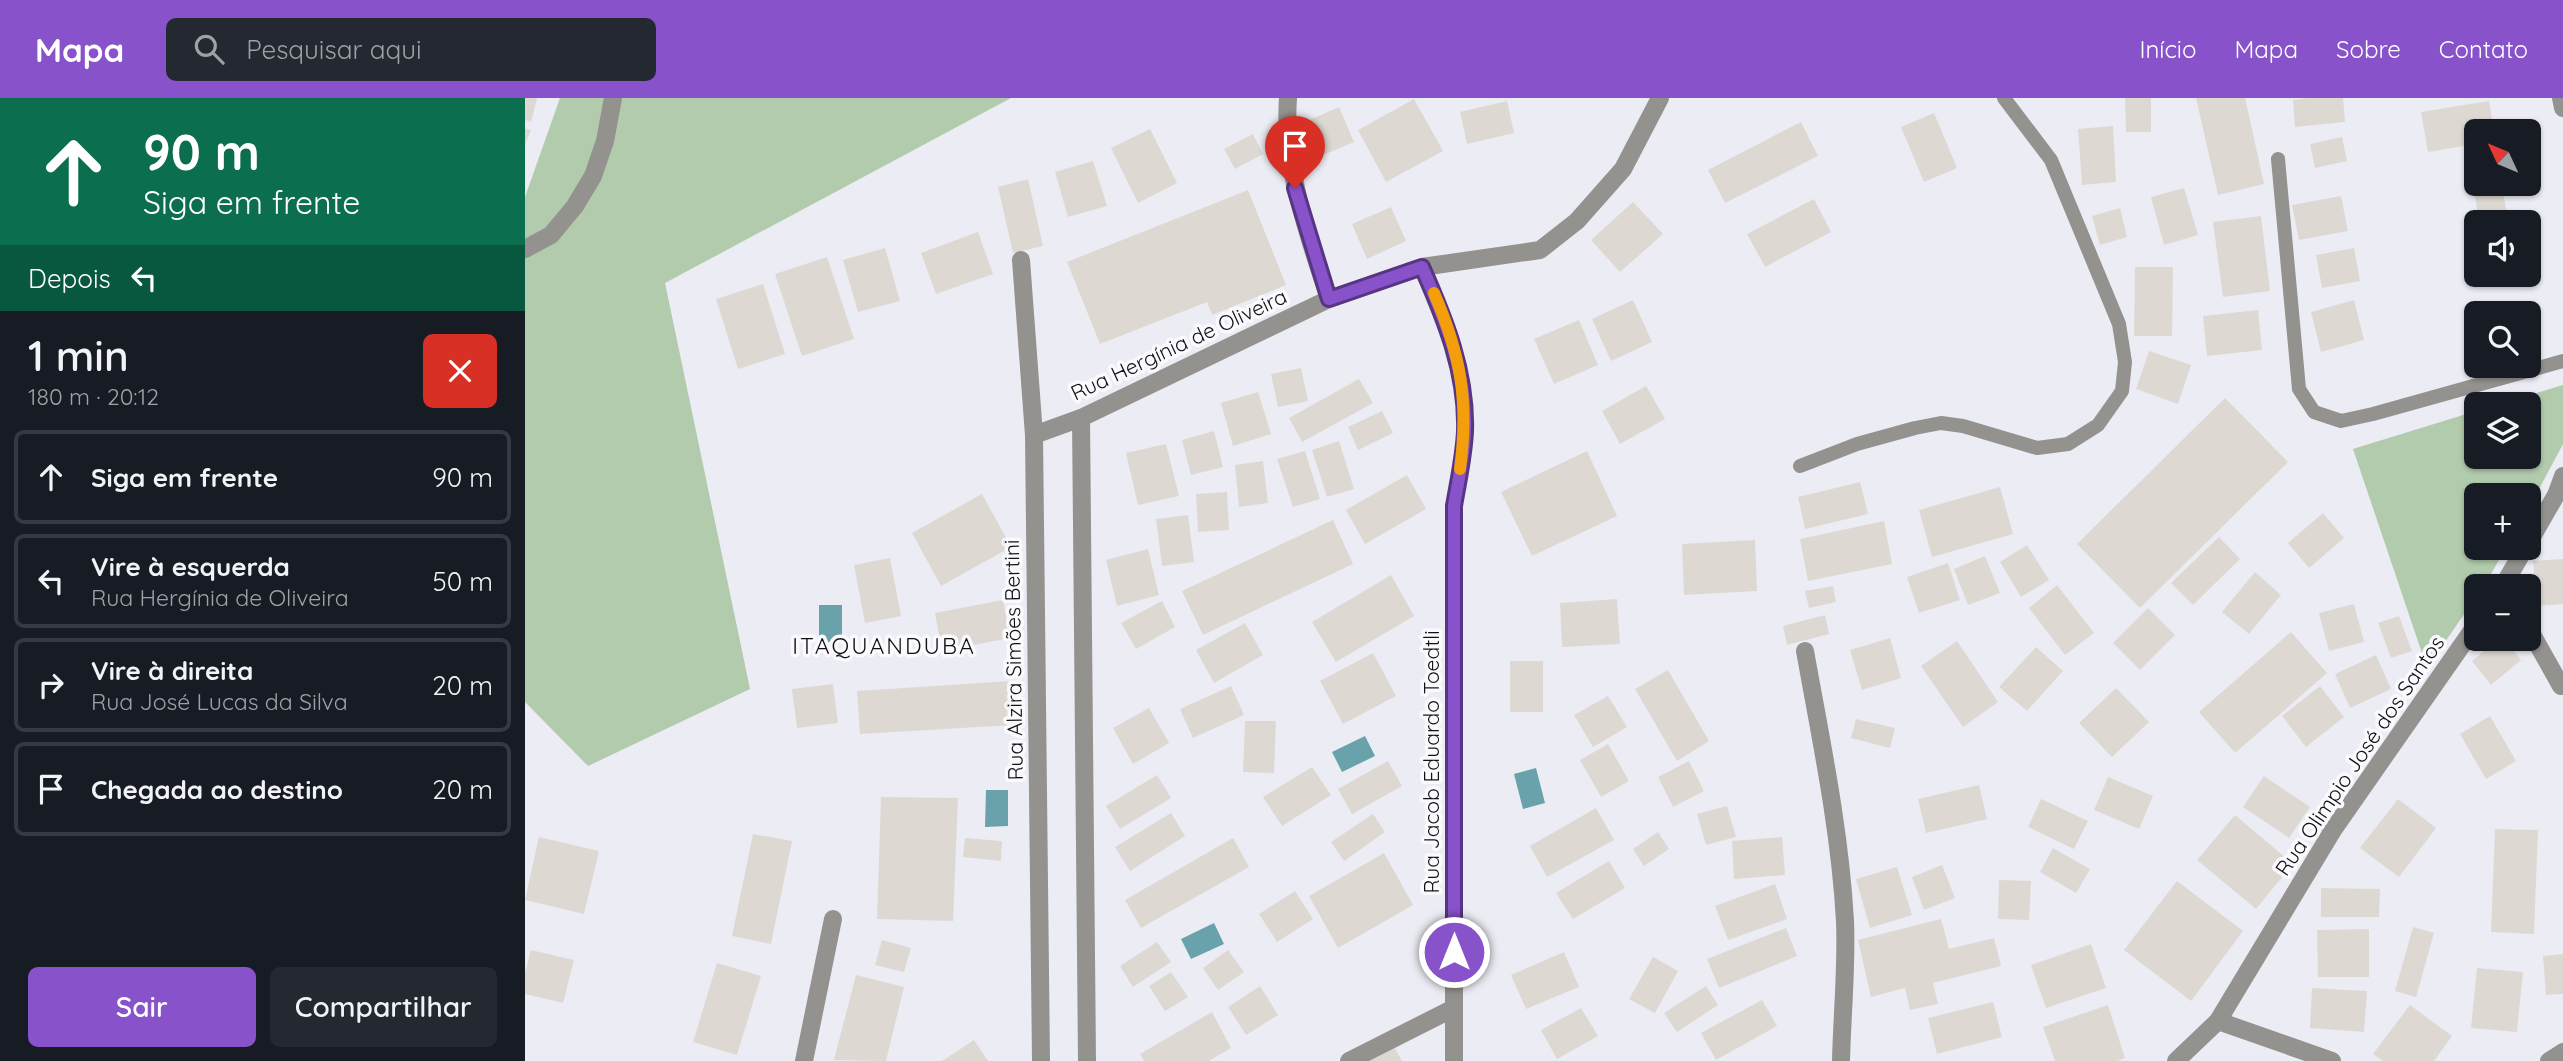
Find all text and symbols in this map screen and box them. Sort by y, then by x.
search box [166,18,656,81]
text: Mapa [35,29,124,70]
icon: search [190,30,228,68]
text: Pesquisar aqui [246,33,422,66]
text: Início [2139,34,2196,64]
text: Mapa [2234,34,2298,64]
text: Sobre [2336,34,2401,64]
text: Contato [2439,34,2528,64]
pin [1265,116,1325,188]
north arrow [2464,119,2541,196]
map controls [2464,119,2541,651]
text: 90 m [143,121,260,182]
icon: ahead [28,126,119,217]
icon: arrive [1276,127,1314,165]
text: Siga em frente [143,182,360,222]
button: sound [2464,210,2541,287]
icon: left [125,259,163,297]
text: Depois [28,262,111,295]
street label: Rua Hergínia de Oliveira [1066,283,1291,406]
button: search [2464,301,2541,378]
text: 1 min [28,329,129,382]
button: close [423,334,497,408]
text: 180 m · 20:12 [28,382,159,411]
button: layers [2464,392,2541,469]
icon: ahead [32,458,70,496]
text: Siga em frente [91,461,278,494]
text: 90 m [432,461,493,494]
button: + [2464,483,2541,560]
street label: Rua Alzira Simões Bertini [998,539,1028,781]
text: Vire à esquerda [91,550,290,583]
icon: left [32,562,70,600]
text: 50 m [433,565,493,598]
button: − [2464,574,2541,651]
text: Rua Hergínia de Oliveira [91,583,349,612]
street label: Rua Jacob Eduardo Toedtli [1418,630,1444,894]
district label: ITAQUANDUBA [792,631,976,660]
street label: Rua Olimpio José dos Santos [2269,631,2449,880]
text: Vire à direita [91,654,253,687]
icon: right [32,666,70,704]
text: 20 m [432,669,493,702]
text: Rua José Lucas da Silva [91,687,348,716]
icon: arrive [32,770,70,808]
text: Chegada ao destino [91,773,343,806]
text: 20 m [432,773,493,806]
position arrow [1417,915,1491,989]
button: Sair [28,967,256,1047]
button: Compartilhar [270,967,497,1047]

